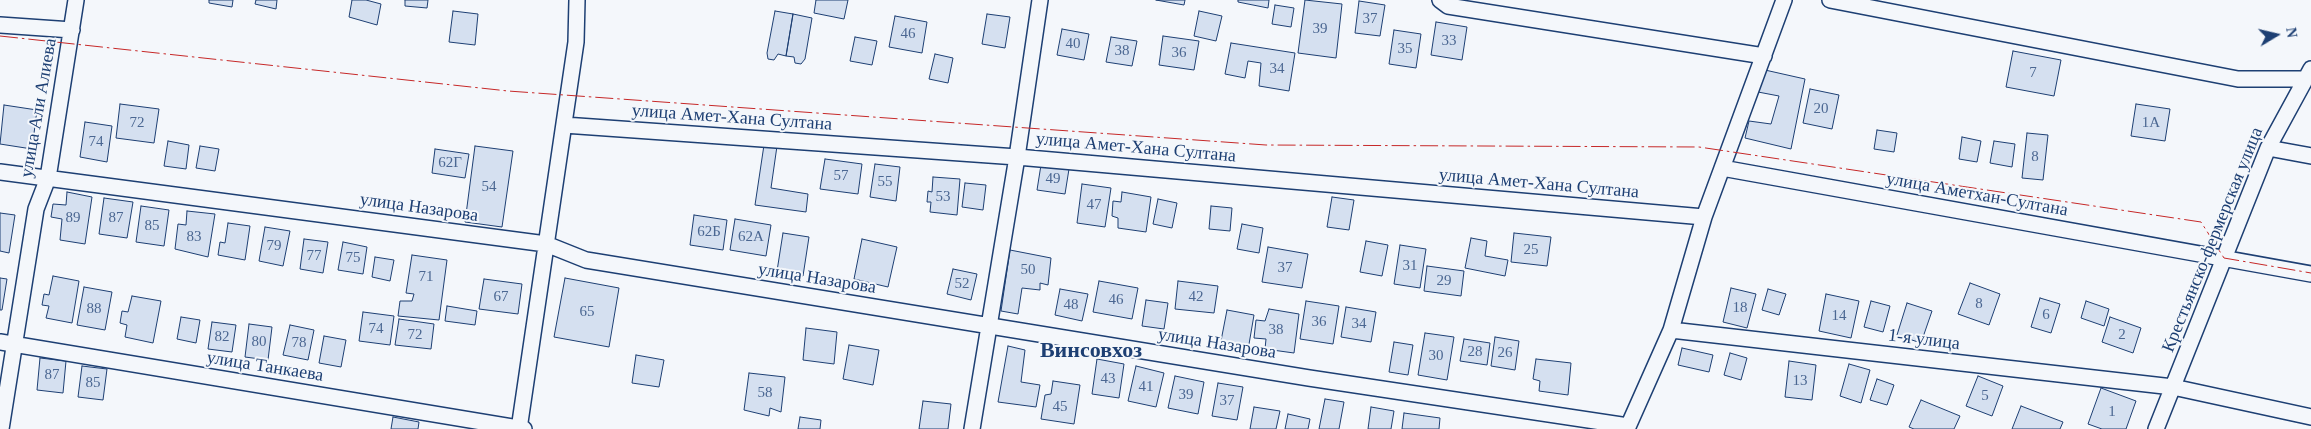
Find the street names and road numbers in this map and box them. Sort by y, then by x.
street label: улица Али Алиева [16,37,62,179]
street label: улица Амет-Хана Султана [631,100,833,136]
street label: Крестьянско-фермерская улица [2158,124,2268,356]
street label: улица Амет-Хана Султана [1035,128,1237,168]
street label: улица Амет-Хана Султана [1438,164,1640,204]
street label: улица Аметхан-Султана [1885,168,2069,222]
street label: улица Назарова [358,189,480,227]
street label: улица Назарова [756,259,878,299]
street label: улица Назарова [1156,324,1278,364]
street label: 1-я улица [1887,325,1961,355]
street label: улица Танкаева [205,347,325,387]

